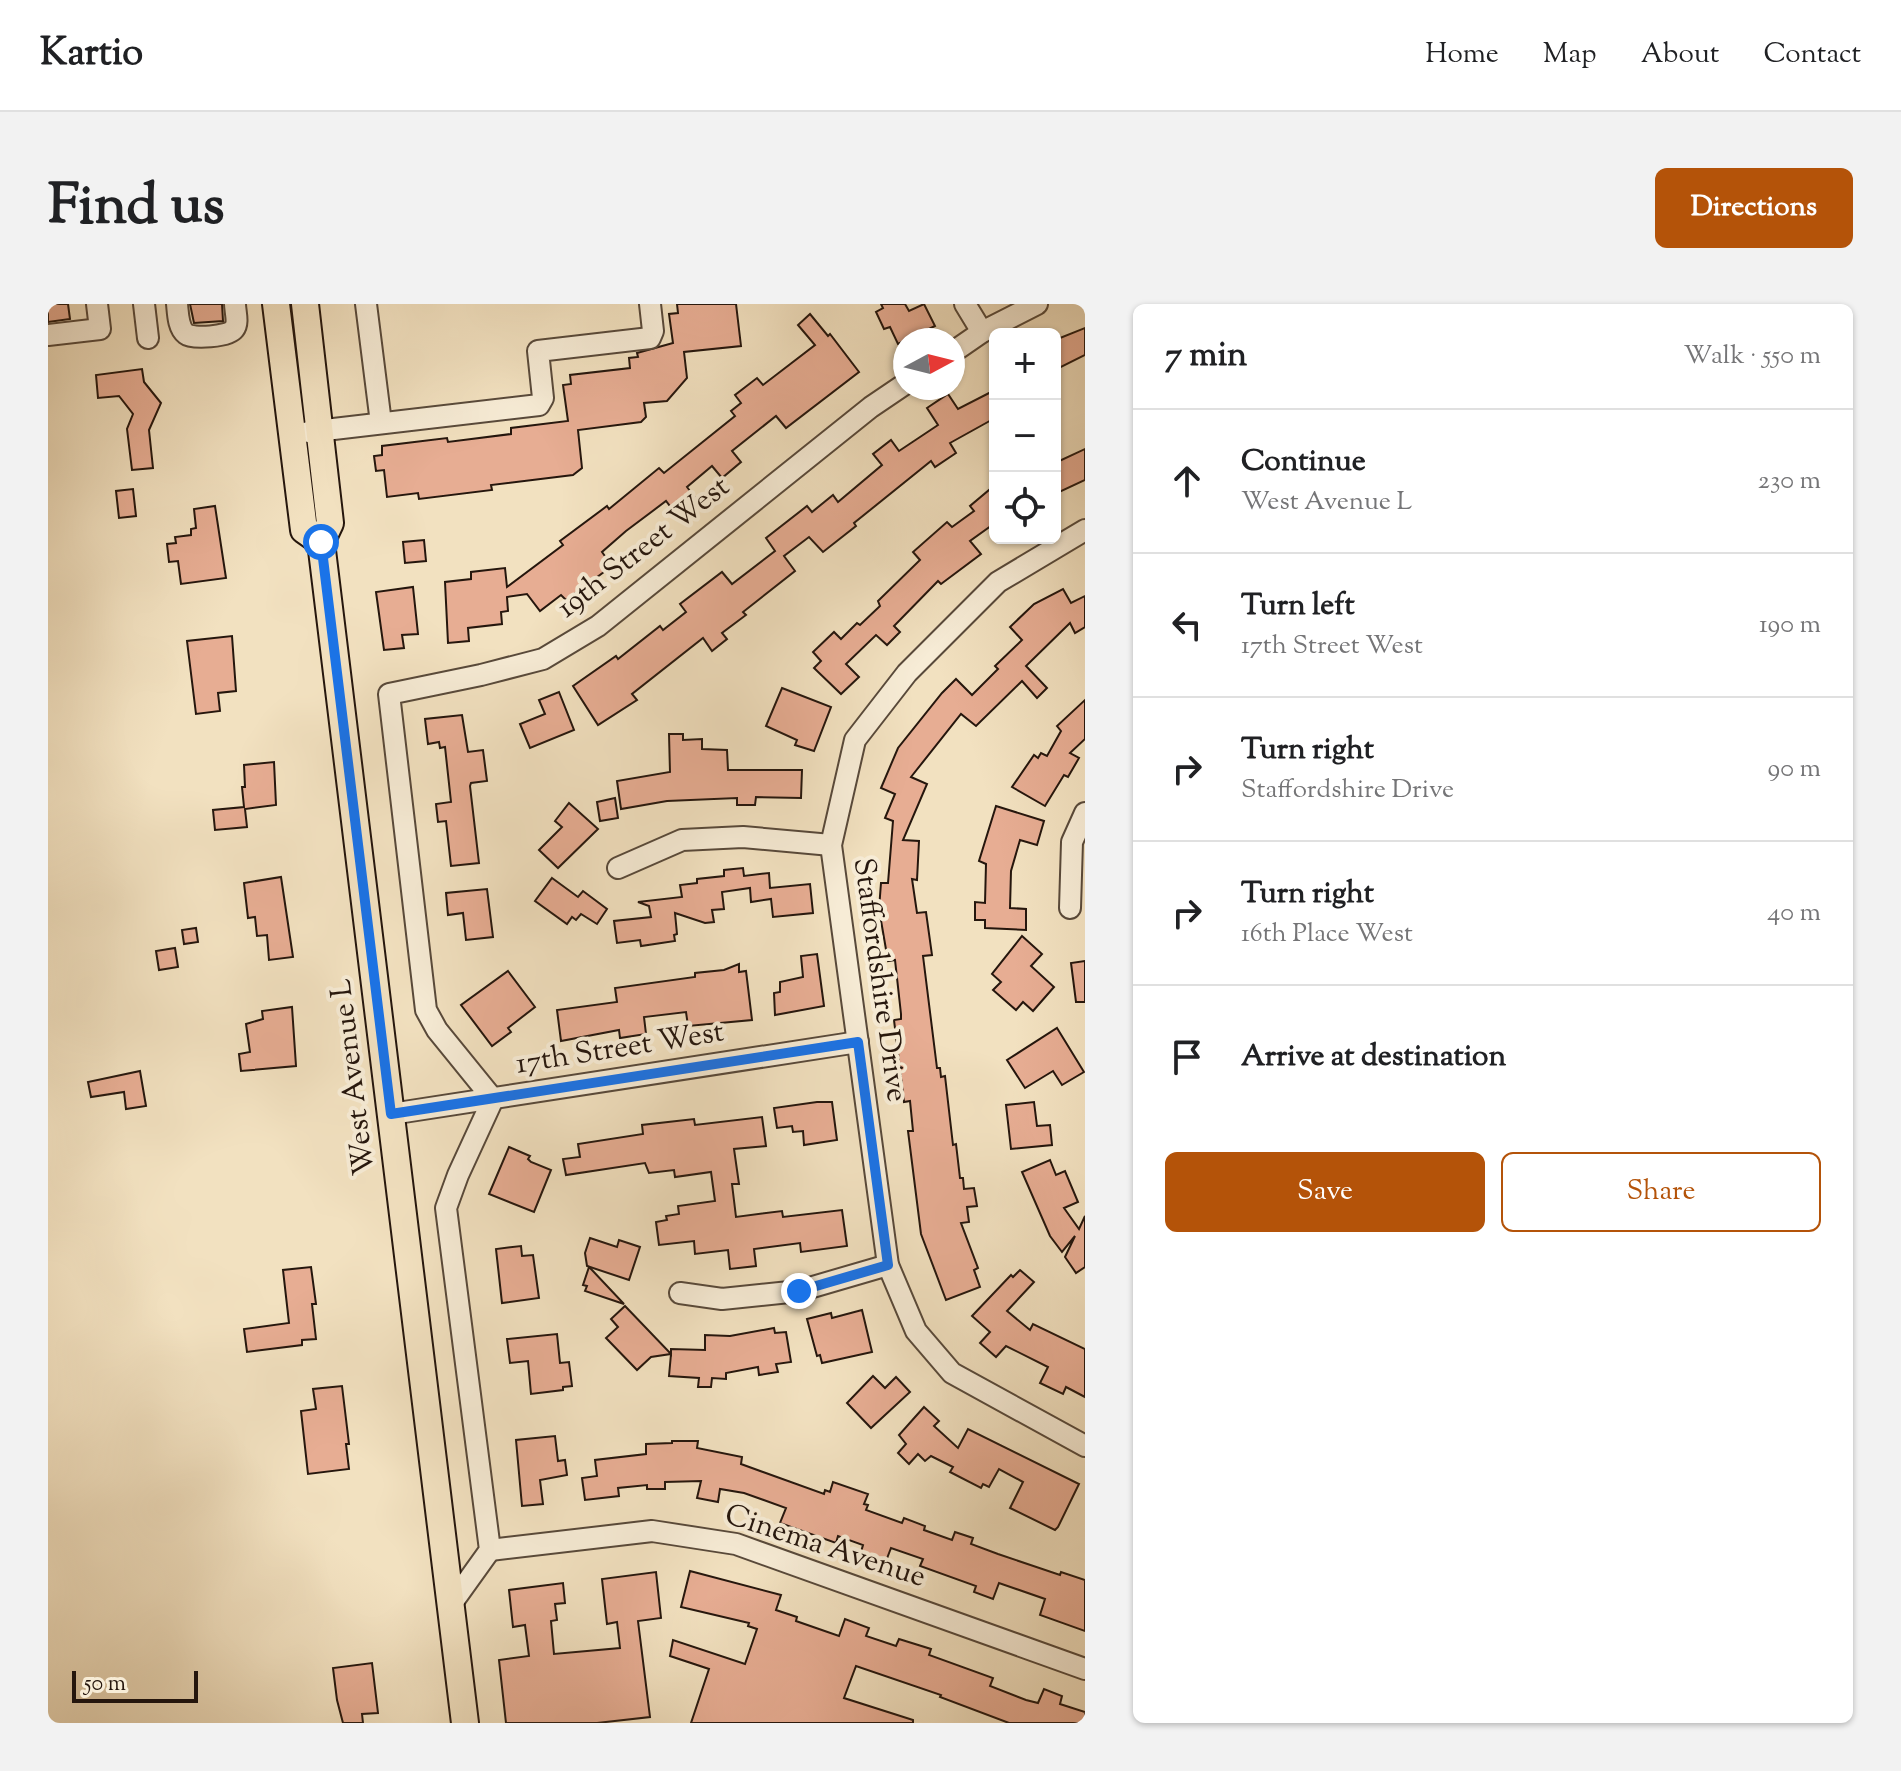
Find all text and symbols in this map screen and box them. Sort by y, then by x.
text: Kartio [40,28,143,82]
text: Home [1425,35,1499,75]
text: Map [1543,35,1597,75]
text: About [1641,35,1719,75]
text: Contact [1763,35,1861,75]
text: Find us [48,168,224,249]
button: Directions [1655,168,1853,248]
north arrow [893,328,965,400]
map controls [989,328,1061,544]
button: + [989,328,1061,400]
text: 7 min [1165,332,1247,381]
text: Walk · 550 m [1684,338,1821,375]
button: − [989,400,1061,472]
text: Continue [1241,441,1366,484]
icon: ahead [1165,459,1209,503]
text: 230 m [1758,463,1821,500]
street label: 19th Street West [548,467,740,629]
button: locate [989,472,1061,544]
text: West Avenue L [1241,484,1412,521]
route start [303,524,339,560]
text: Turn left [1241,585,1355,628]
icon: left [1165,603,1209,647]
text: 190 m [1759,607,1821,644]
text: 17th Street West [1241,628,1423,665]
text: Turn right [1241,729,1374,772]
icon: right [1165,747,1209,791]
text: 90 m [1768,751,1821,788]
text: Staffordshire Drive [1241,772,1454,809]
street label: Staffordshire Drive [841,855,917,1105]
text: Turn right [1241,873,1374,916]
icon: right [1165,891,1209,935]
text: 40 m [1767,895,1821,932]
text: 16th Place West [1241,916,1413,953]
street label: West Avenue L [321,976,387,1178]
street label: 17th Street West [513,1011,727,1087]
icon: arrive [1165,1035,1209,1079]
text: Arrive at destination [1241,1036,1506,1079]
button: Save [1165,1152,1485,1232]
button: Share [1501,1152,1821,1232]
route end [781,1273,817,1309]
street label: Cinema Avenue [719,1494,931,1600]
scale bar [72,1667,198,1703]
text: 50 m [84,1669,126,1701]

